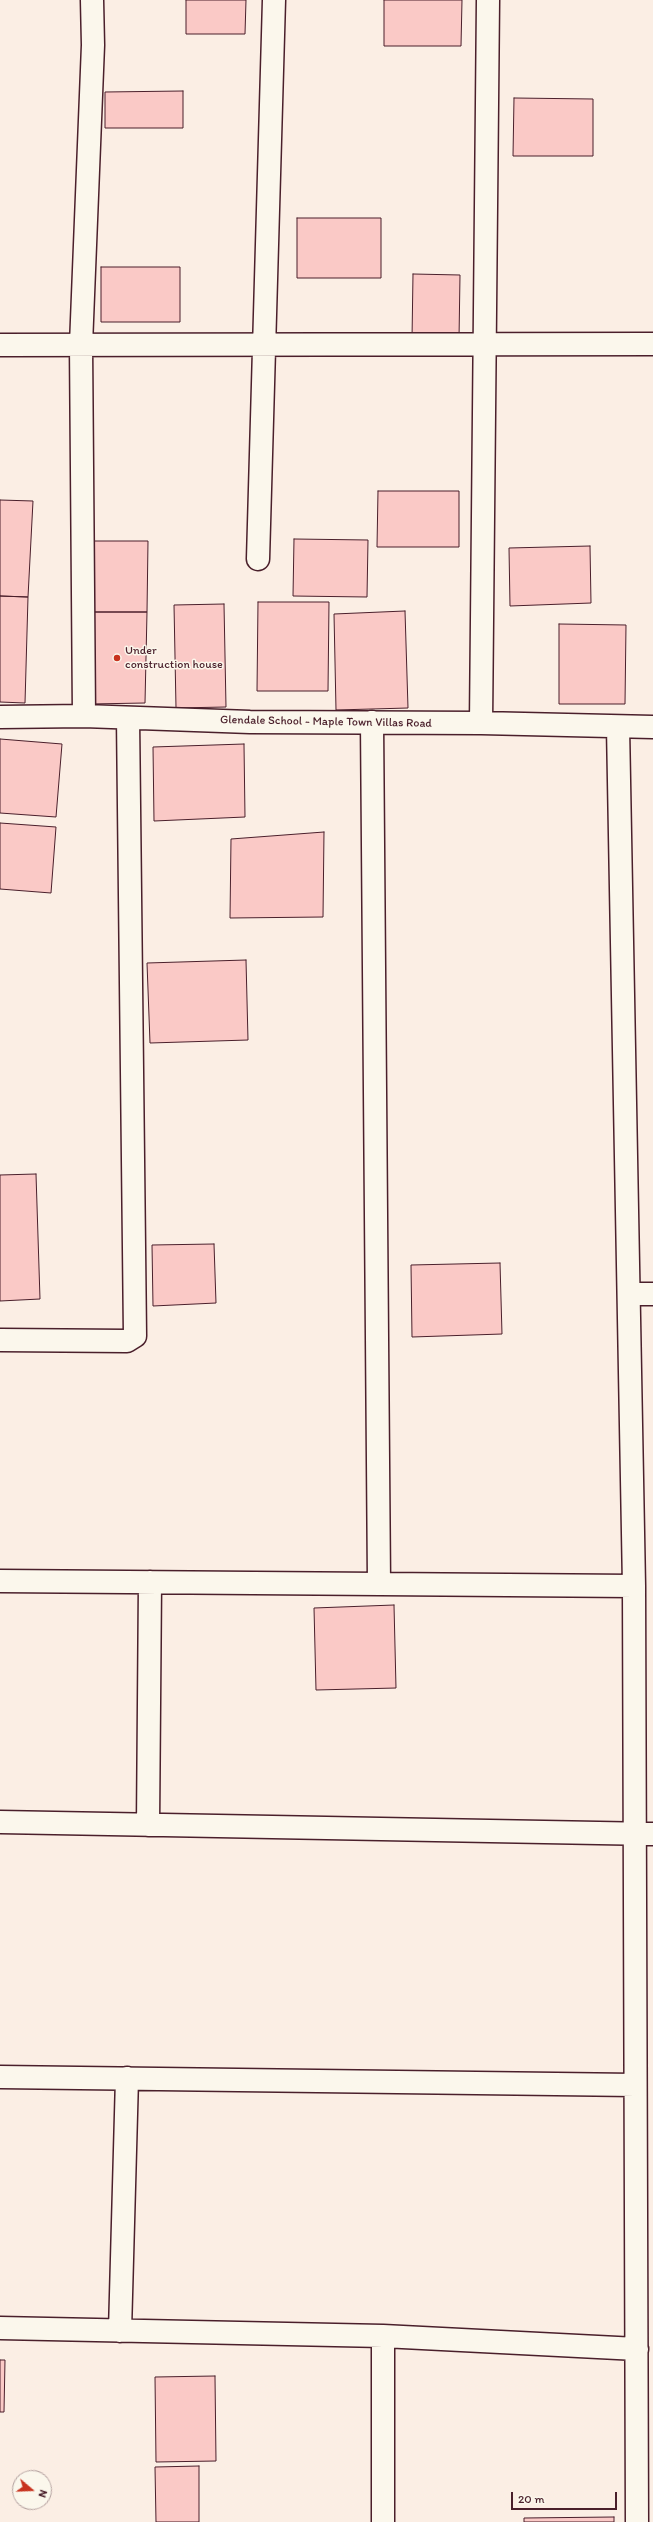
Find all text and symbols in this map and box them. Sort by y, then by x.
place label: Under construction house [125,644,223,672]
marker: Under construction house [112,653,122,663]
street label: Glendale School - Maple Town Villas Road [220,713,432,731]
north arrow [12,2470,52,2510]
scale bar [513,2484,619,2510]
text: N [36,2488,50,2499]
text: 20 m [518,2492,545,2506]

